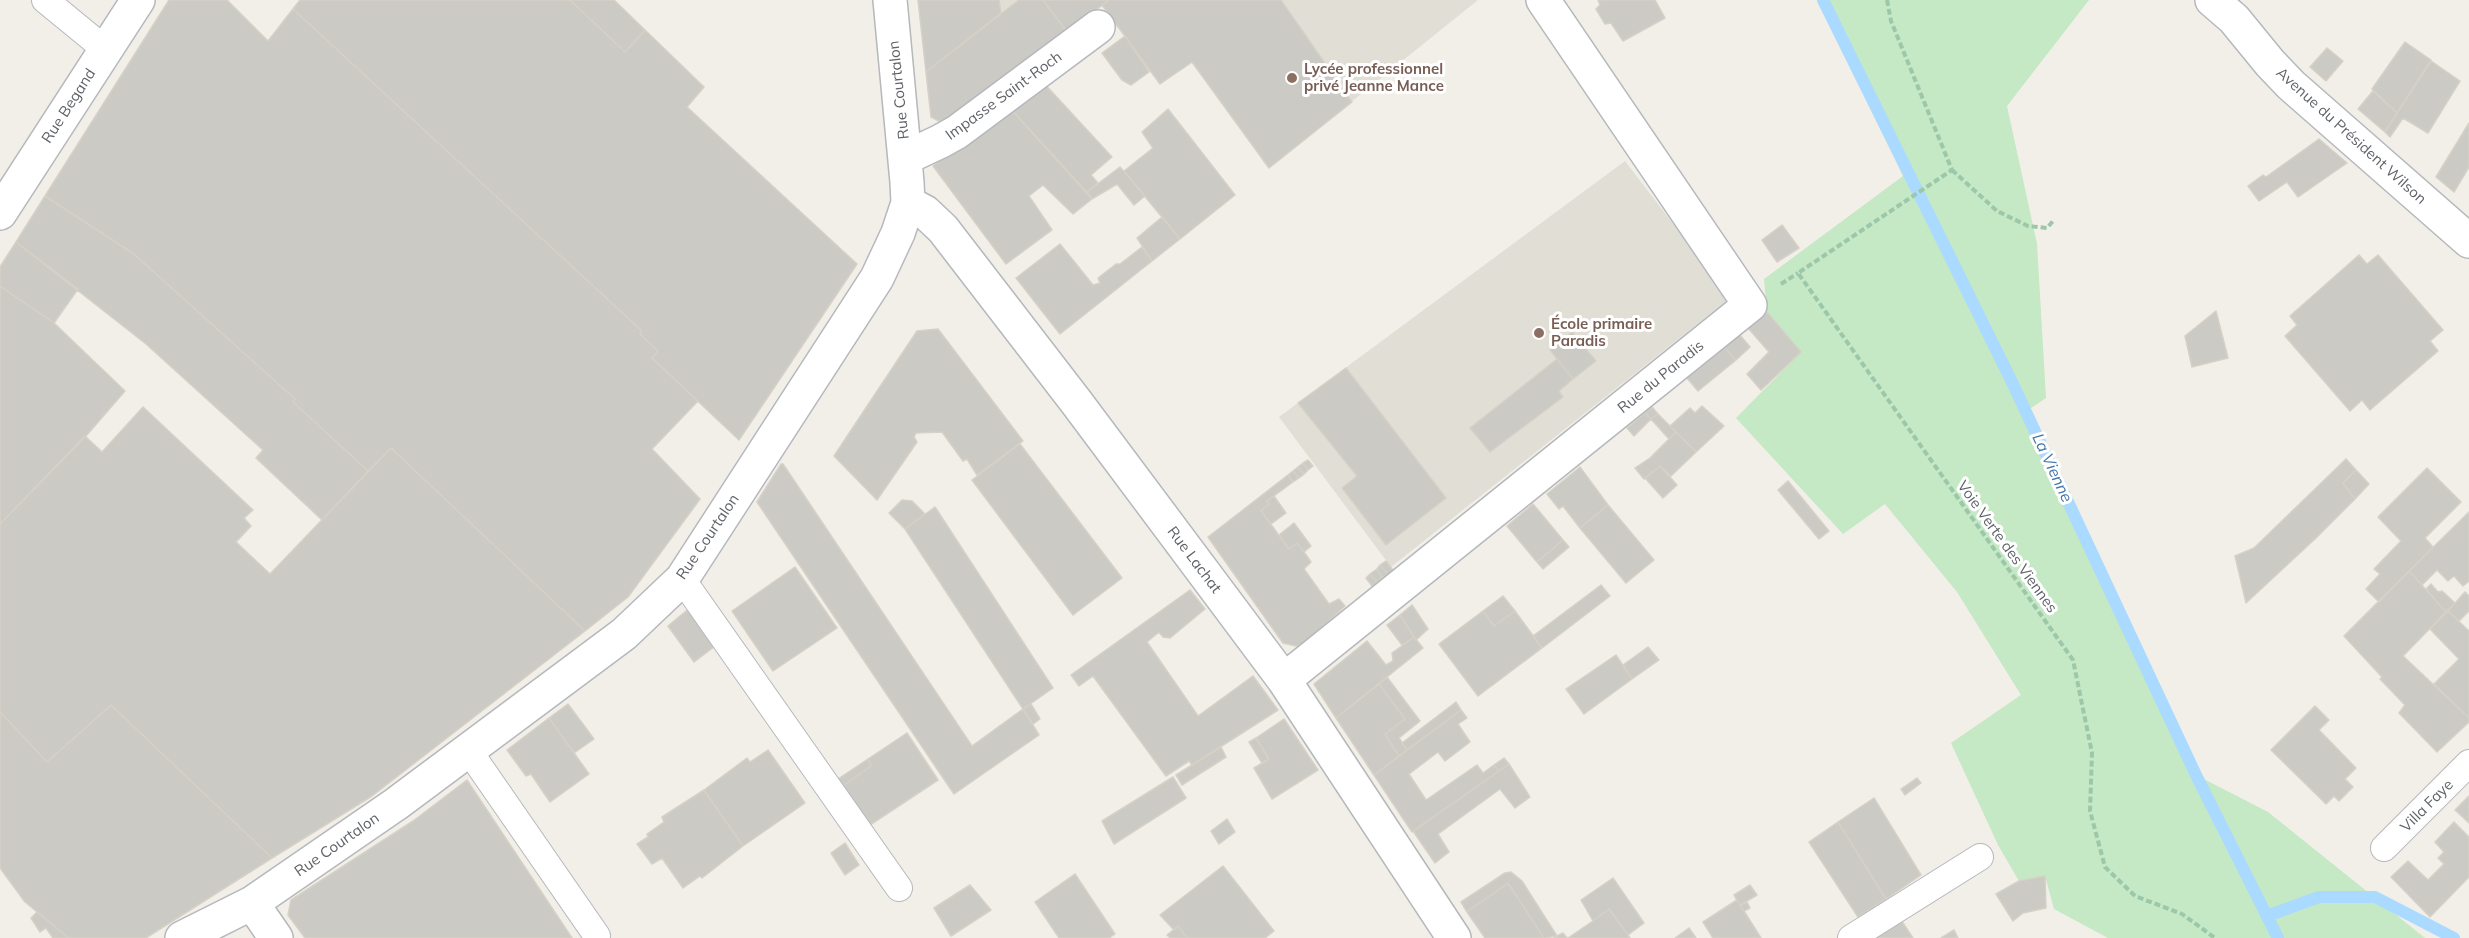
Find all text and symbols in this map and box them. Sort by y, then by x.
street label: Rue Courtalon [885,40,913,140]
street label: Impasse Saint-Roch [942,48,1066,144]
place label: Lycée professionnel privé Jeanne Mance [1304,60,1444,95]
street label: Avenue du Président Wilson [2272,64,2430,208]
street label: Rue Begand [38,65,100,147]
marker: Lycée professionnel privé Jeanne Mance [1285,71,1299,85]
place label: École primaire Paradis [1551,315,1652,350]
marker: École primaire Paradis [1532,326,1546,340]
street label: Rue du Paradis [1614,337,1708,417]
water label: La Vienne [2028,431,2076,505]
street label: Voie Verte des Viennes [1953,478,2061,616]
street label: Rue Courtalon [673,491,743,583]
street label: Rue Lachat [1163,523,1225,597]
street label: Villa Faye [2397,776,2457,836]
street label: Rue Courtalon [291,809,383,881]

